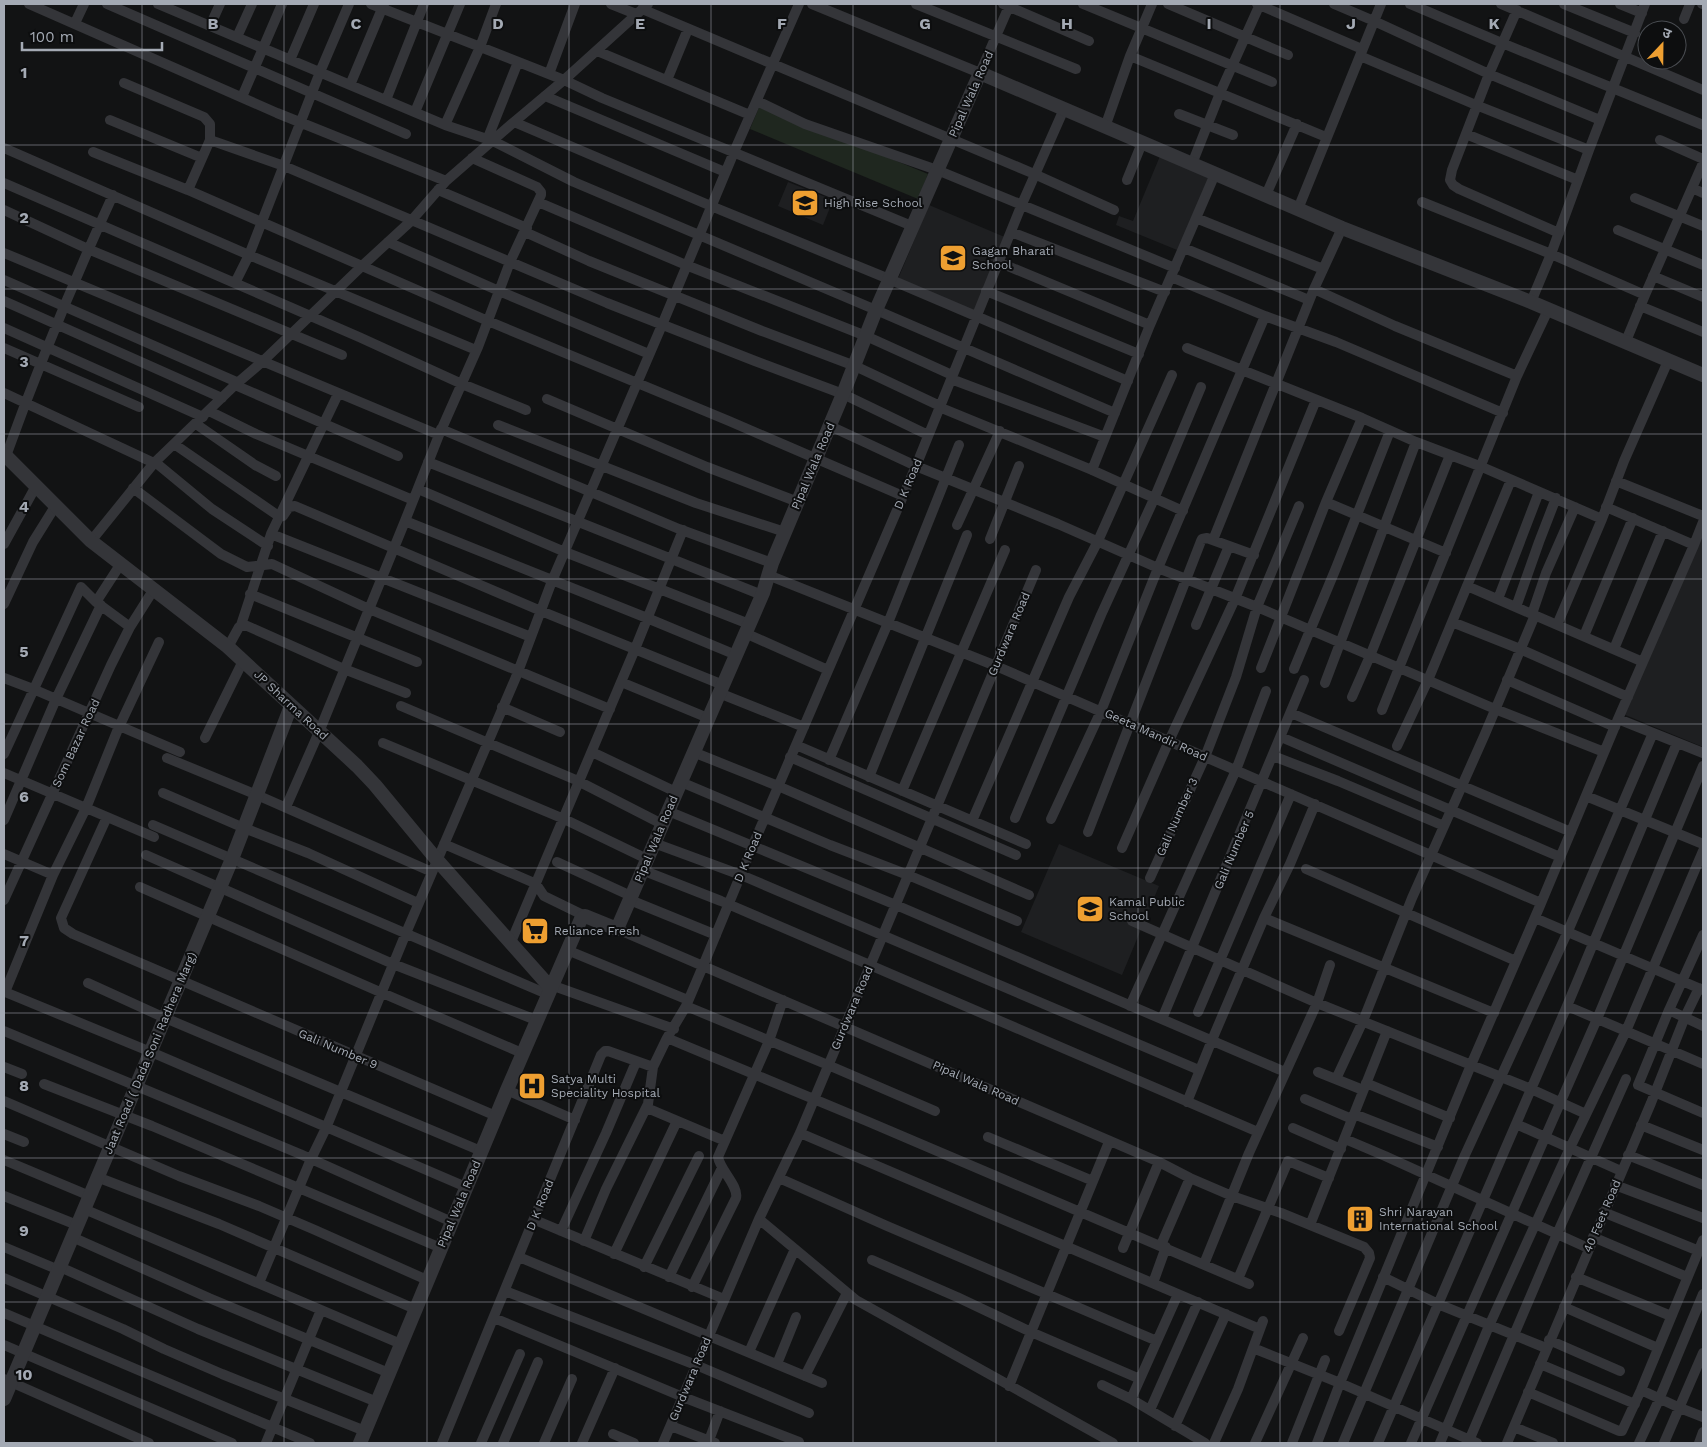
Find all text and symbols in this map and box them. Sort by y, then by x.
text: B [208,14,219,33]
text: C [351,14,362,33]
text: D [492,14,504,33]
text: E [635,14,645,33]
text: F [777,14,787,33]
text: G [919,14,931,33]
text: H [1061,14,1073,33]
text: I [1206,14,1212,33]
text: J [1346,14,1356,33]
text: K [1488,14,1500,33]
scale bar [22,20,162,52]
north arrow [1637,20,1687,70]
text: उ [1660,24,1674,42]
text: 100 m [30,28,74,46]
street label: Pipal Wala Road [946,49,996,139]
text: 1 [21,63,27,82]
school or university icon: High Rise School [790,188,820,218]
place label: High Rise School [824,196,923,210]
text: 2 [19,208,29,227]
school or university icon: Gagan Bharati School [938,243,968,273]
place label: Gagan Bharati School [972,244,1054,272]
text: 3 [19,352,29,371]
street label: Pipal Wala Road [788,420,838,512]
street label: D K Road [891,456,925,512]
text: 4 [19,497,29,516]
street label: Gurdwara Road [985,590,1033,678]
text: 5 [19,642,29,661]
street label: JP Sharma Road [251,667,331,743]
street label: Som Bazar Road [49,696,103,790]
street label: Geeta Mandir Road [1102,706,1210,764]
street label: Gali Number 3 [1153,776,1201,858]
text: 6 [19,787,29,806]
street label: Pipal Wala Road [631,793,681,885]
street label: Gali Number 5 [1211,809,1257,891]
street label: D K Road [731,829,765,885]
school or university icon: Kamal Public School [1075,894,1105,924]
place label: Kamal Public School [1109,895,1185,923]
supermarket icon: Reliance Fresh [520,916,550,946]
place label: Reliance Fresh [554,924,640,938]
text: 7 [19,931,29,950]
street label: Jaat Road ( Dada Soni Radhera Marg) [101,950,199,1156]
street label: Gurdwara Road [828,964,876,1052]
street label: Gali Number 9 [296,1026,380,1072]
street label: Pipal Wala Road [931,1058,1021,1108]
hospital icon: Satya Multi Speciality Hospital [517,1071,547,1101]
place label: Satya Multi Speciality Hospital [551,1072,660,1100]
text: 8 [19,1076,29,1095]
street label: Pipal Wala Road [434,1158,484,1250]
street label: D K Road [523,1177,557,1233]
street label: 40 Feet Road [1580,1178,1624,1254]
building icon: Shri Narayan International School [1345,1204,1375,1234]
place label: Shri Narayan International School [1379,1205,1498,1233]
text: 9 [19,1221,29,1240]
street label: Gurdwara Road [666,1335,714,1423]
text: 10 [15,1365,33,1384]

